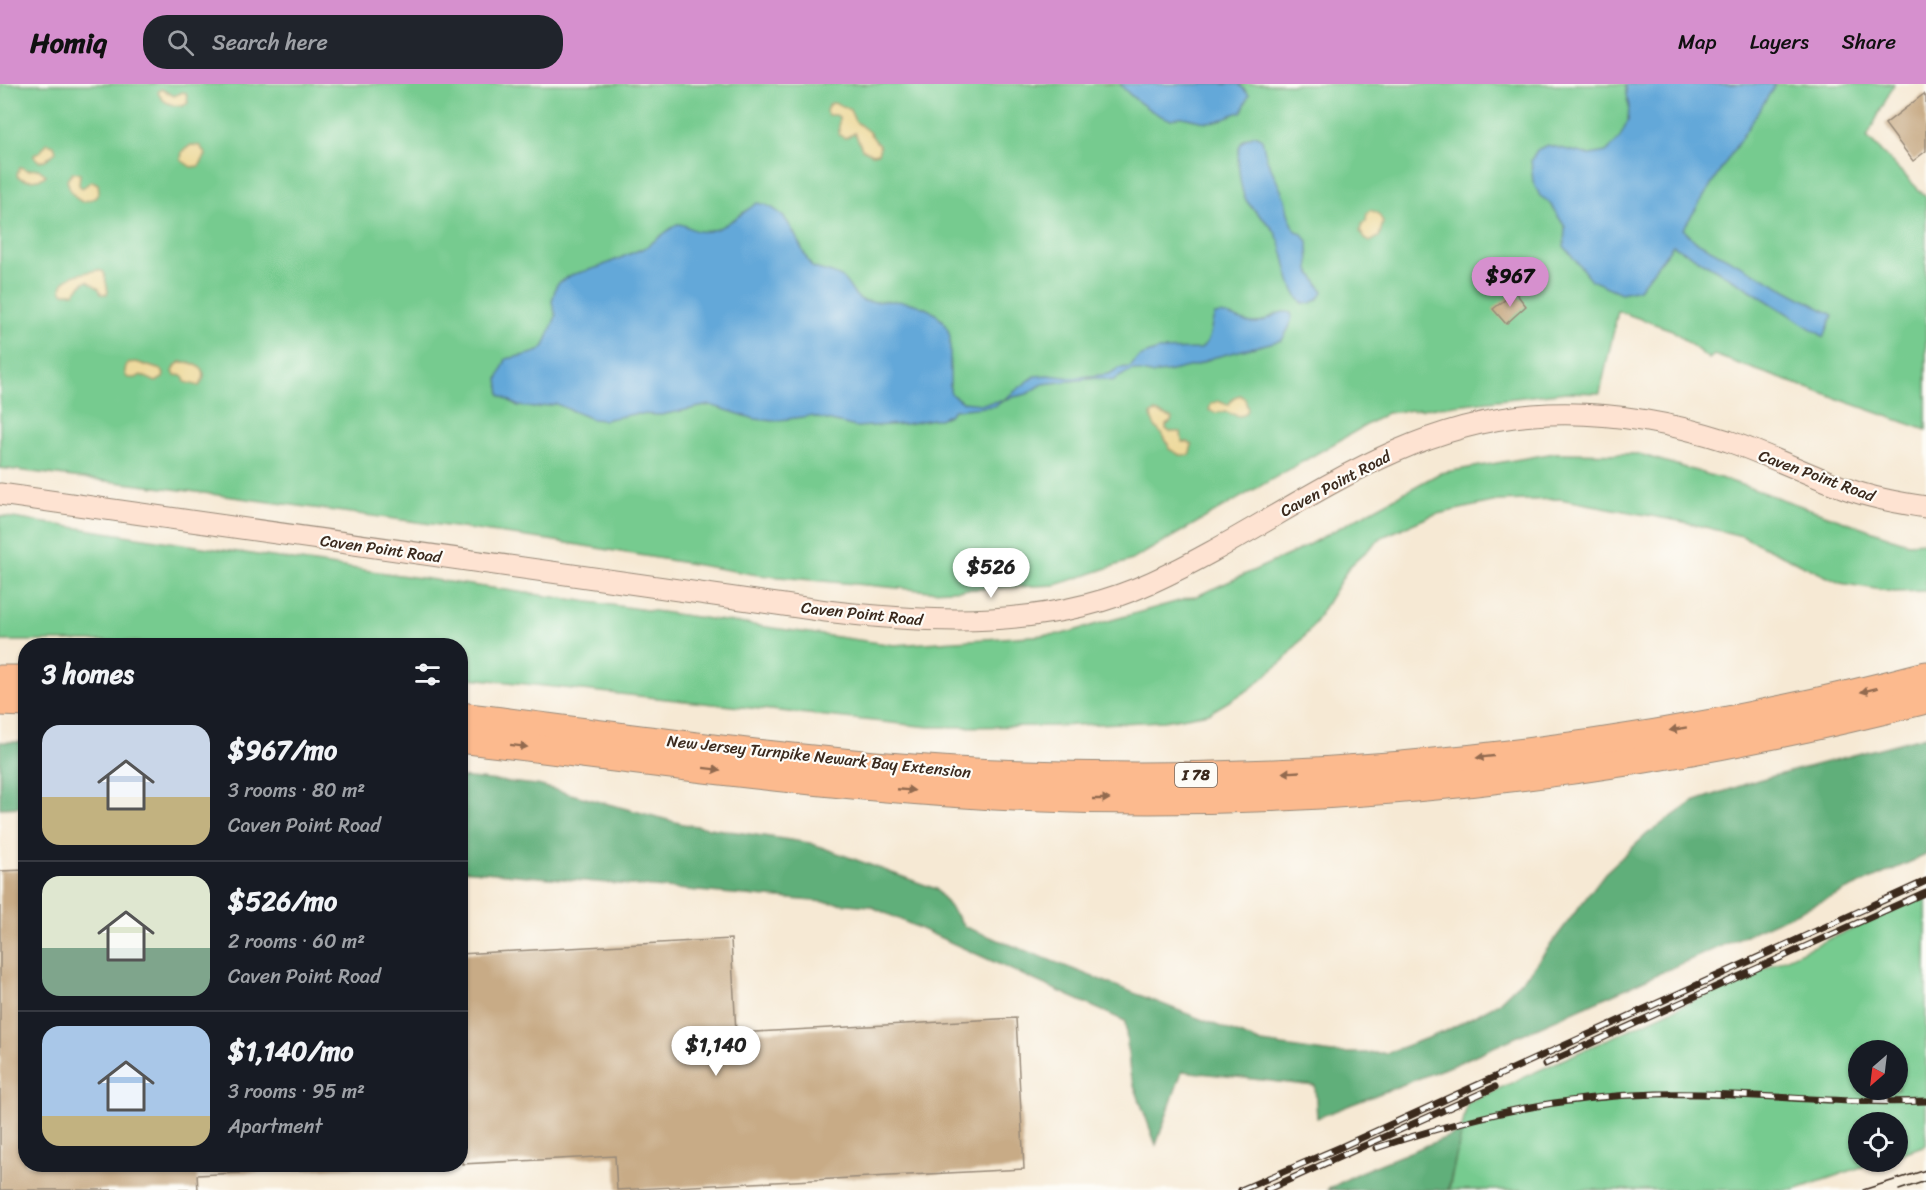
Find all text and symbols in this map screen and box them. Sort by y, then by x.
search box [143,15,563,69]
text: Homiq [30,18,107,67]
text: Search here [212,23,328,62]
text: Map [1678,23,1717,61]
text: Layers [1750,23,1809,61]
text: Share [1842,23,1896,61]
icon: search [164,26,197,59]
pin: $967 [1474,257,1546,308]
text: $967 [1486,259,1534,294]
street label: Caven Point Road [1274,441,1397,525]
street label: Caven Point Road [1754,441,1881,511]
street label: Caven Point Road [318,526,445,572]
pin: $526 [955,548,1027,599]
text: $526 [967,550,1015,585]
street label: Caven Point Road [800,593,926,634]
text: 3 homes [42,651,134,697]
icon: filters [411,658,444,691]
one-way arrow [1860,685,1878,695]
one-way arrow [1669,725,1688,734]
street label: New Jersey Turnpike Newark Bay Extension [666,726,973,787]
text: $967/mo [228,727,337,773]
one-way arrow [509,741,528,751]
icon: home [90,749,162,821]
one-way arrow [1476,752,1495,762]
road number: I 78 [1175,763,1217,787]
one-way arrow [703,765,722,774]
one-way arrow [1282,768,1301,777]
text: 3 rooms · 80 m² [228,773,365,808]
one-way arrow [897,785,916,795]
one-way arrow [1091,794,1110,804]
text: Caven Point Road [228,808,381,843]
text: $526/mo [228,878,337,924]
icon: home [90,900,162,972]
text: 2 rooms · 60 m² [228,924,365,959]
text: Caven Point Road [228,959,381,994]
pin: $1,140 [667,1026,765,1077]
text: $1,140/mo [228,1028,354,1074]
text: $1,140 [685,1028,747,1063]
north arrow [1848,1040,1908,1100]
map controls [1848,1040,1908,1172]
icon: home [90,1050,162,1122]
text: 3 rooms · 95 m² [228,1074,365,1109]
text: Apartment [228,1109,322,1144]
button: locate [1848,1112,1908,1172]

